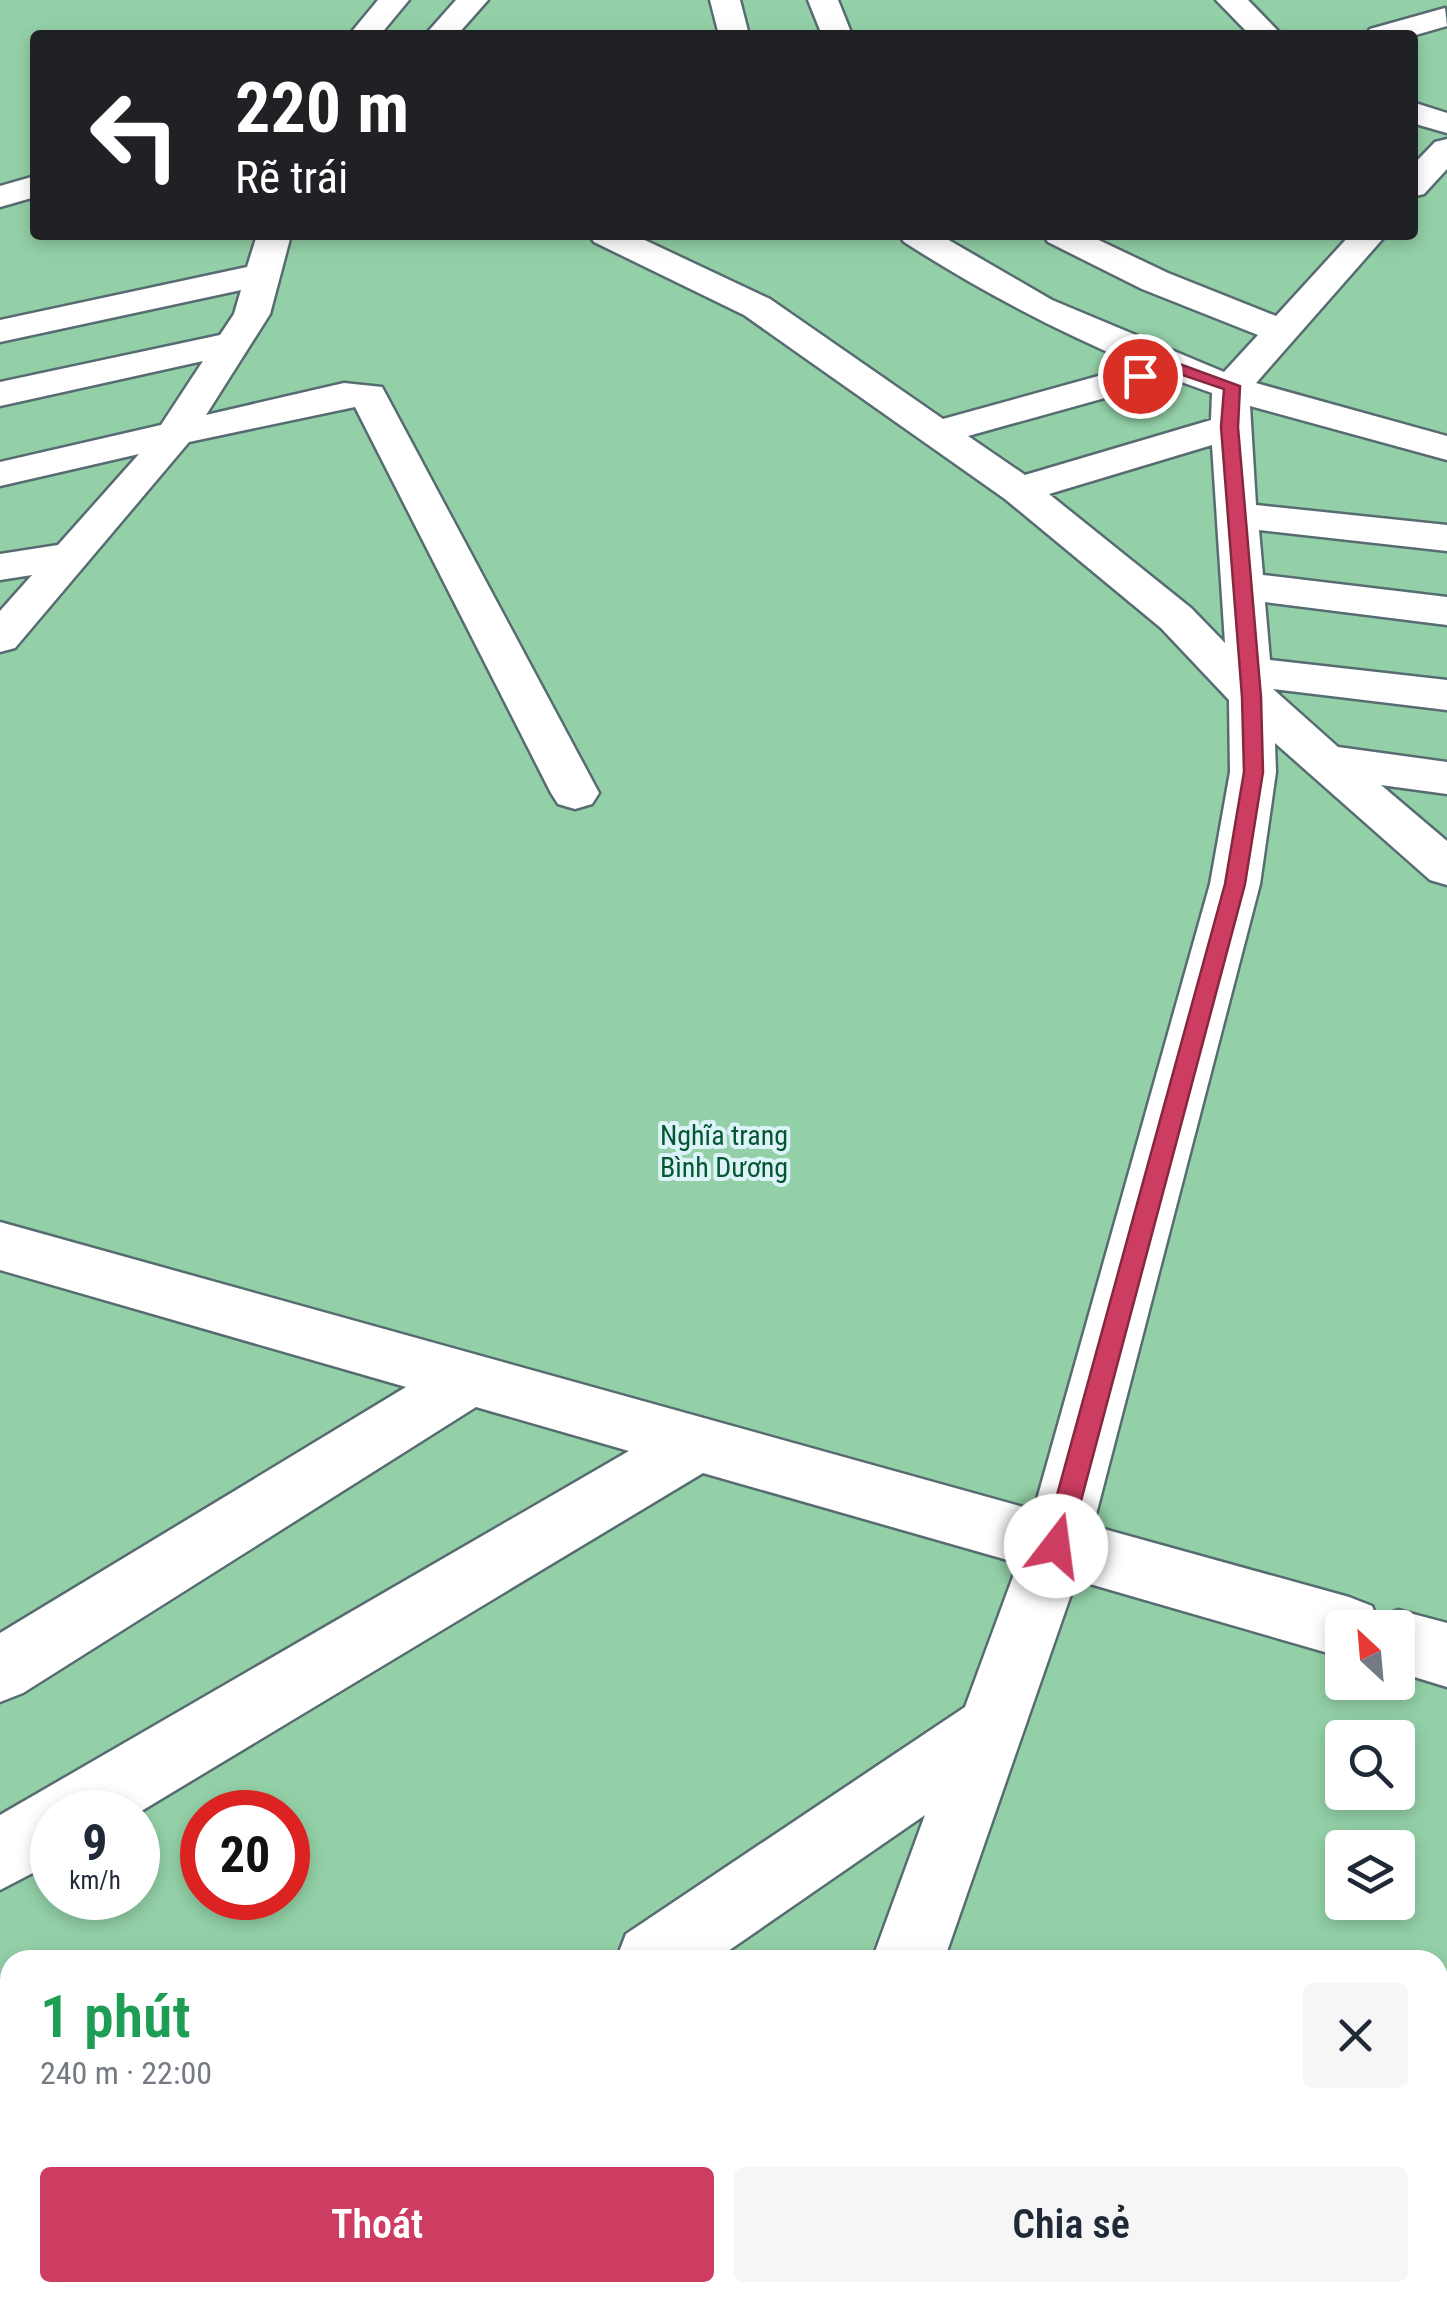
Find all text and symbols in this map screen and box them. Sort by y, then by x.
text: 220 m [235,67,409,149]
icon: left [70,70,200,200]
text: Rẽ trái [235,151,348,204]
pin [1098,334,1183,419]
icon: arrive [1113,349,1168,404]
park label: Nghĩa trang Bình Dương [660,1119,788,1184]
position arrow [1004,1494,1108,1598]
north arrow [1325,1610,1415,1700]
map controls [1325,1610,1415,1920]
button: search [1325,1720,1415,1810]
speed limit sign: 20 [180,1790,310,1920]
text: 9 [82,1814,108,1872]
button: layers [1325,1830,1415,1920]
text: km/h [69,1866,121,1895]
text: 1 phút [40,1981,191,2052]
button: close [1303,1983,1408,2088]
text: 240 m · 22:00 [40,2054,212,2092]
button: Thoát [40,2167,714,2282]
button: Chia sẻ [734,2167,1408,2282]

